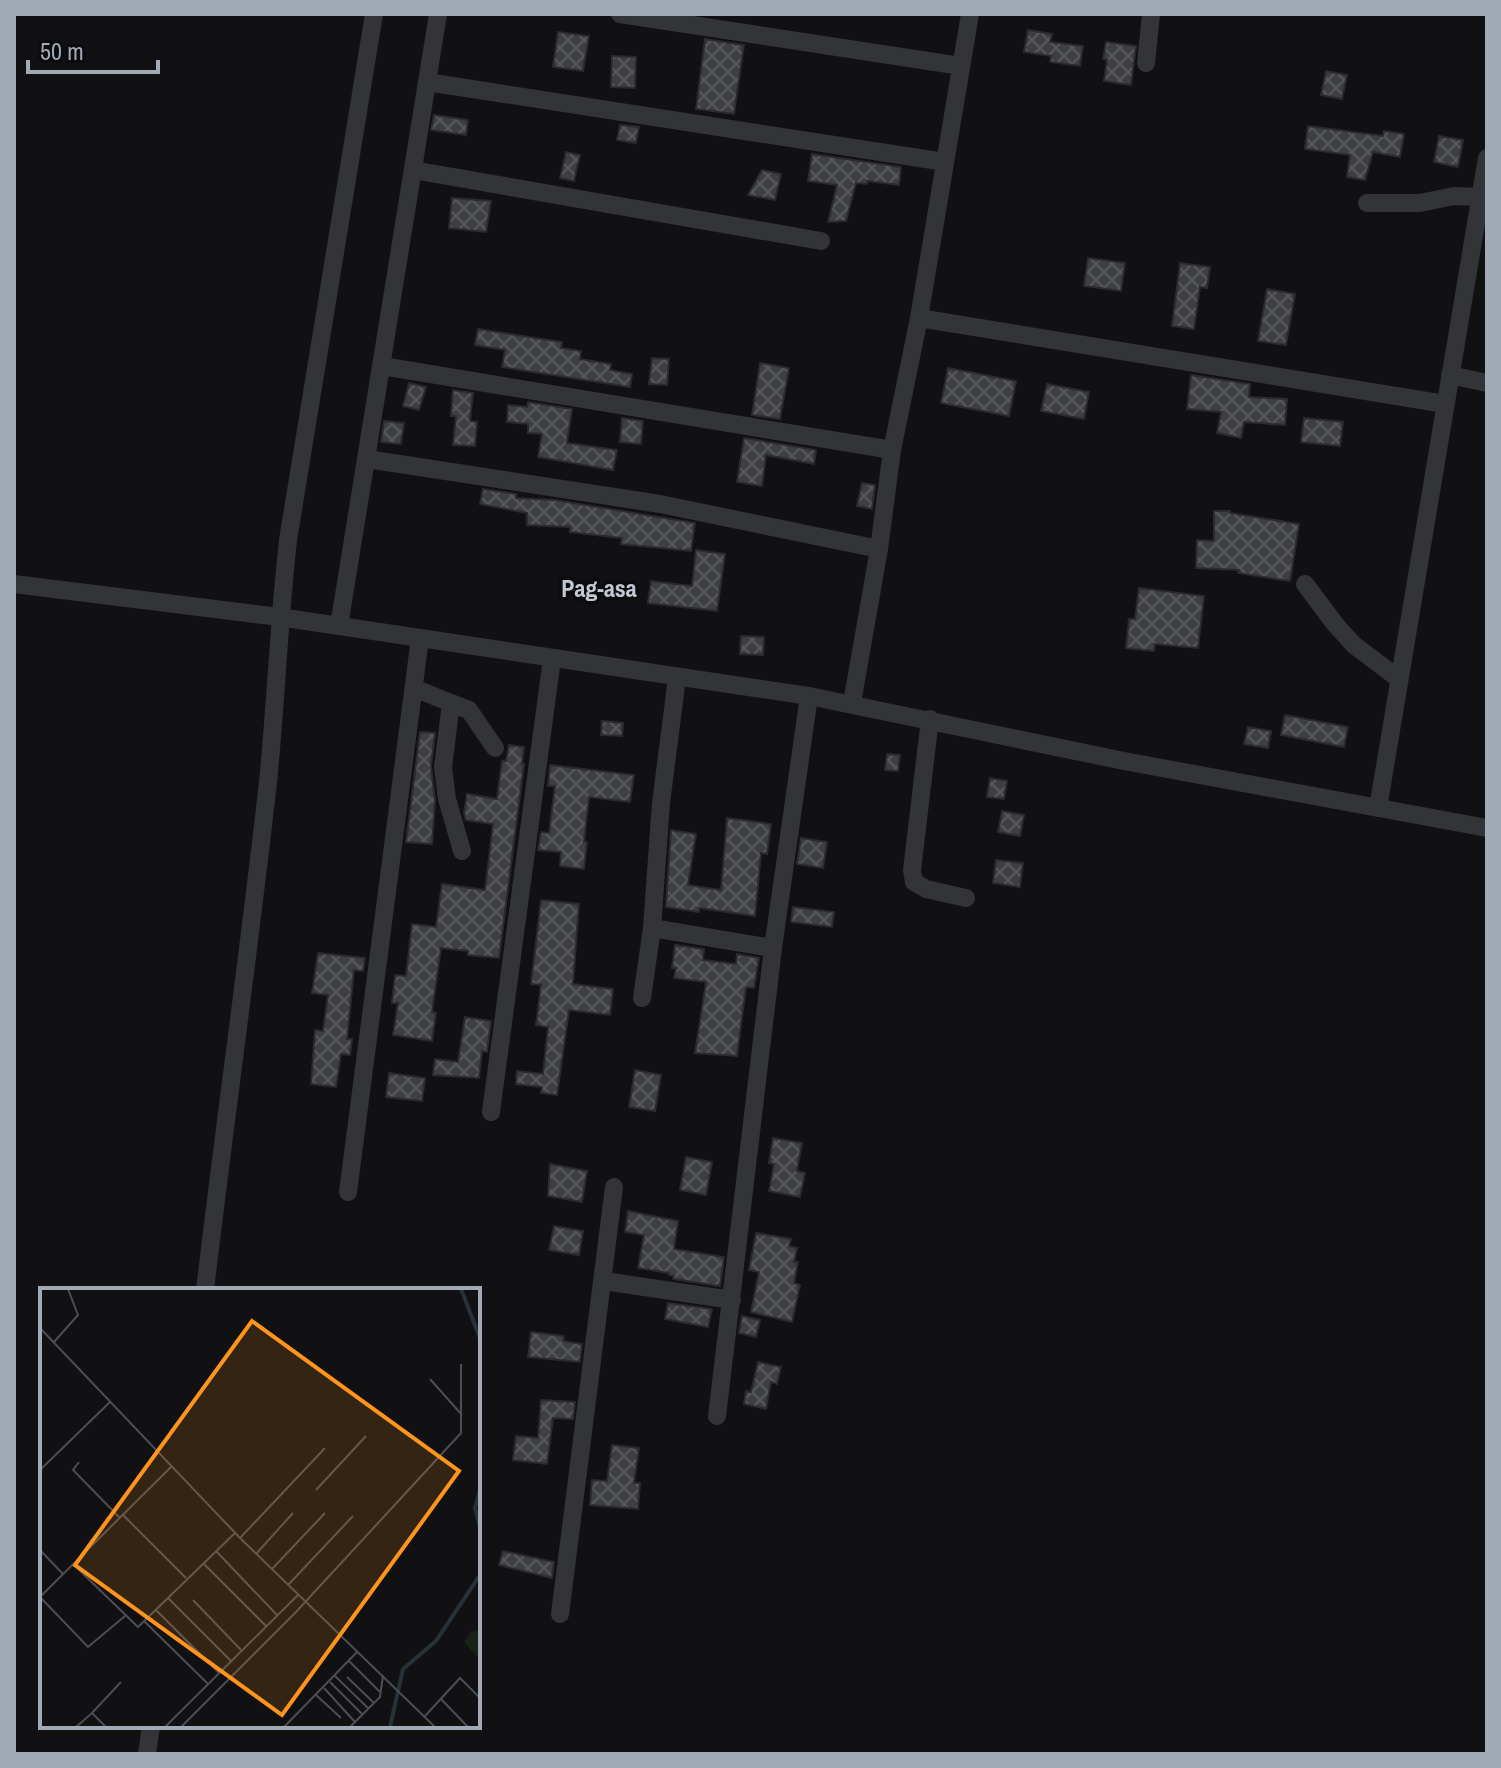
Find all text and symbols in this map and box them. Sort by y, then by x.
scale bar [28,24,158,74]
text: 50 m [40,35,84,67]
district label: Pag-asa [561,572,637,604]
inset map [40,1288,480,1728]

